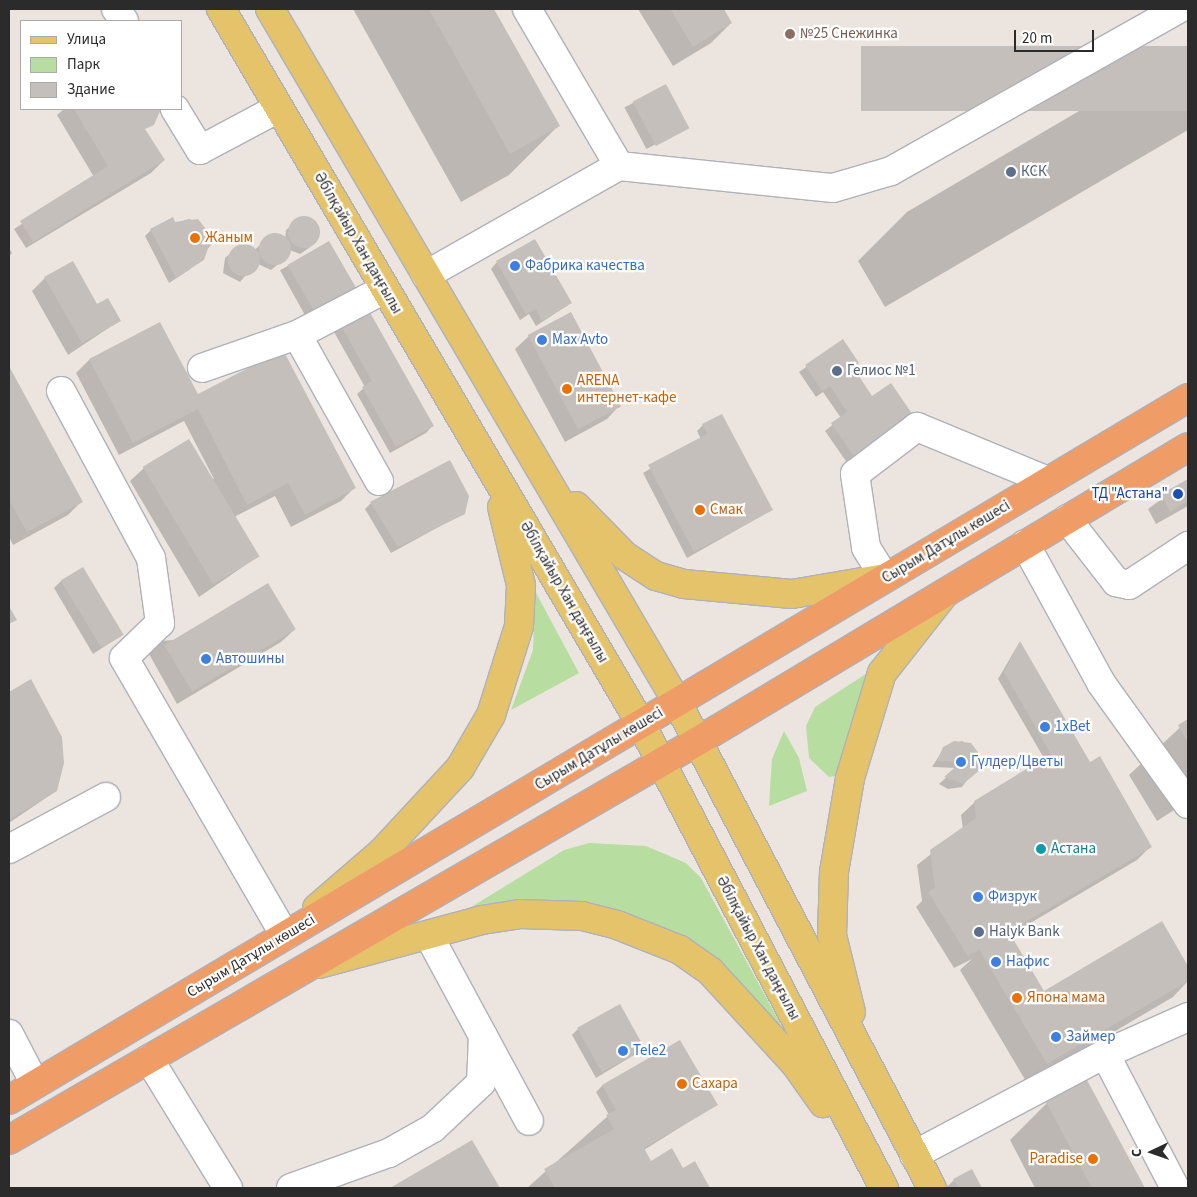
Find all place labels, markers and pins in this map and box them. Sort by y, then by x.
place label: №25 Снежинка [800,25,898,43]
marker: №25 Снежинка [784,28,796,40]
place label: КСК [1021,163,1047,181]
marker: КСК [1005,166,1017,178]
place label: Жаным [205,229,253,247]
marker: Жаным [189,232,201,244]
place label: Фабрика качества [525,257,645,275]
marker: Фабрика качества [509,260,521,272]
place label: Max Avto [552,331,608,349]
marker: Max Avto [536,334,548,346]
place label: Гелиос №1 [847,362,916,380]
marker: Гелиос №1 [831,365,843,377]
place label: ARENA интернет-кафе [577,371,677,406]
marker: ARENA интернет-кафе [561,383,573,395]
place label: ТД "Астана" [1091,485,1168,503]
marker: ТД "Астана" [1172,488,1184,500]
place label: Смак [710,501,743,519]
marker: Смак [694,504,706,516]
place label: Автошины [216,650,284,668]
marker: Автошины [200,653,212,665]
place label: 1xBet [1055,718,1090,736]
marker: 1xBet [1039,721,1051,733]
place label: Гүлдер/Цветы [971,753,1063,771]
marker: Гүлдер/Цветы [955,756,967,768]
place label: Астана [1051,840,1096,858]
marker: Астана [1035,843,1047,855]
place label: Физрук [988,888,1037,906]
marker: Физрук [972,891,984,903]
place label: Halyk Bank [989,923,1060,941]
marker: Halyk Bank [973,926,985,938]
place label: Нафис [1006,953,1050,971]
marker: Нафис [990,956,1002,968]
place label: Япона мама [1027,989,1105,1007]
marker: Япона мама [1011,992,1023,1004]
place label: Займер [1066,1028,1116,1046]
marker: Займер [1050,1031,1062,1043]
place label: Tele2 [633,1042,666,1060]
marker: Tele2 [617,1045,629,1057]
place label: Сахара [692,1075,738,1093]
marker: Сахара [676,1078,688,1090]
place label: Paradise [1029,1150,1083,1168]
marker: Paradise [1087,1153,1099,1165]

